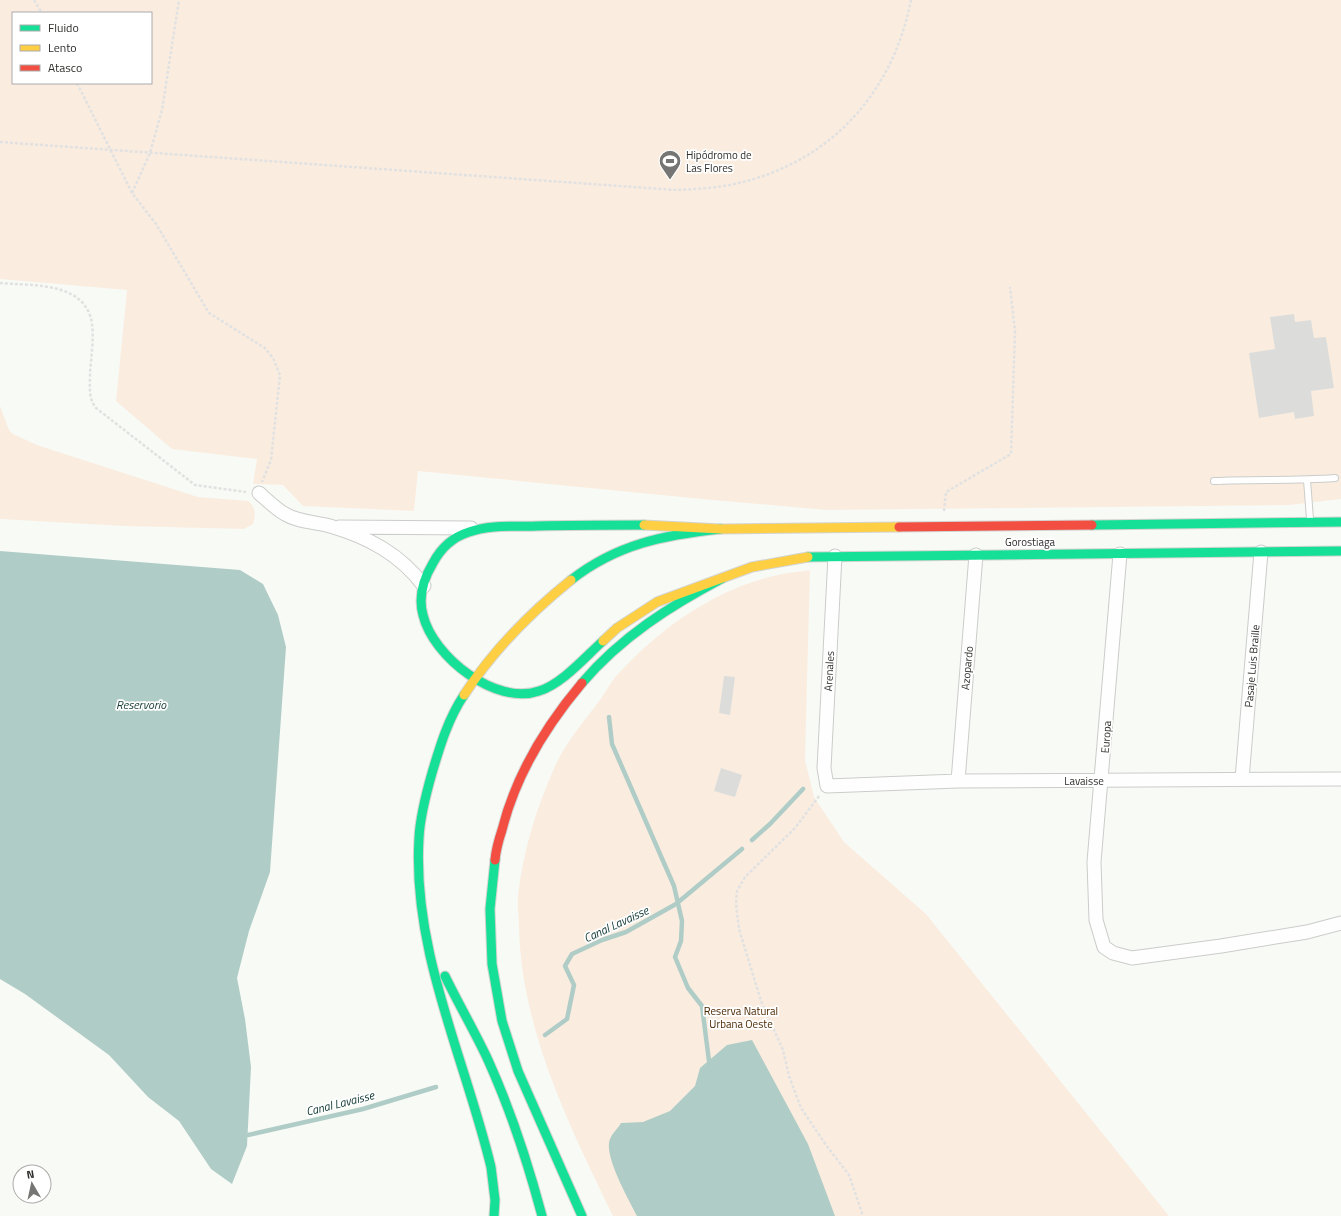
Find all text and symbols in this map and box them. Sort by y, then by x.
legend [12,12,152,84]
text: Fluido [48,18,79,37]
text: Lento [48,38,77,57]
text: Atasco [48,58,82,77]
place label: Hipódromo de Las Flores [686,147,752,176]
sports icon: Hipódromo de Las Flores [657,148,683,181]
street label: Gorostiaga [1005,534,1056,550]
street label: Pasaje Luis Braille [1240,623,1264,708]
street label: Azopardo [957,645,977,691]
street label: Arenales [820,650,838,692]
water label: Reservorio [116,695,167,714]
street label: Europa [1097,720,1115,754]
street label: Lavaisse [1064,773,1104,789]
water label: Canal Lavaisse [580,900,653,947]
park label: Reserva Natural Urbana Oeste [704,1003,778,1032]
water label: Canal Lavaisse [304,1085,378,1121]
north arrow [12,1164,52,1204]
text: N [25,1166,35,1183]

